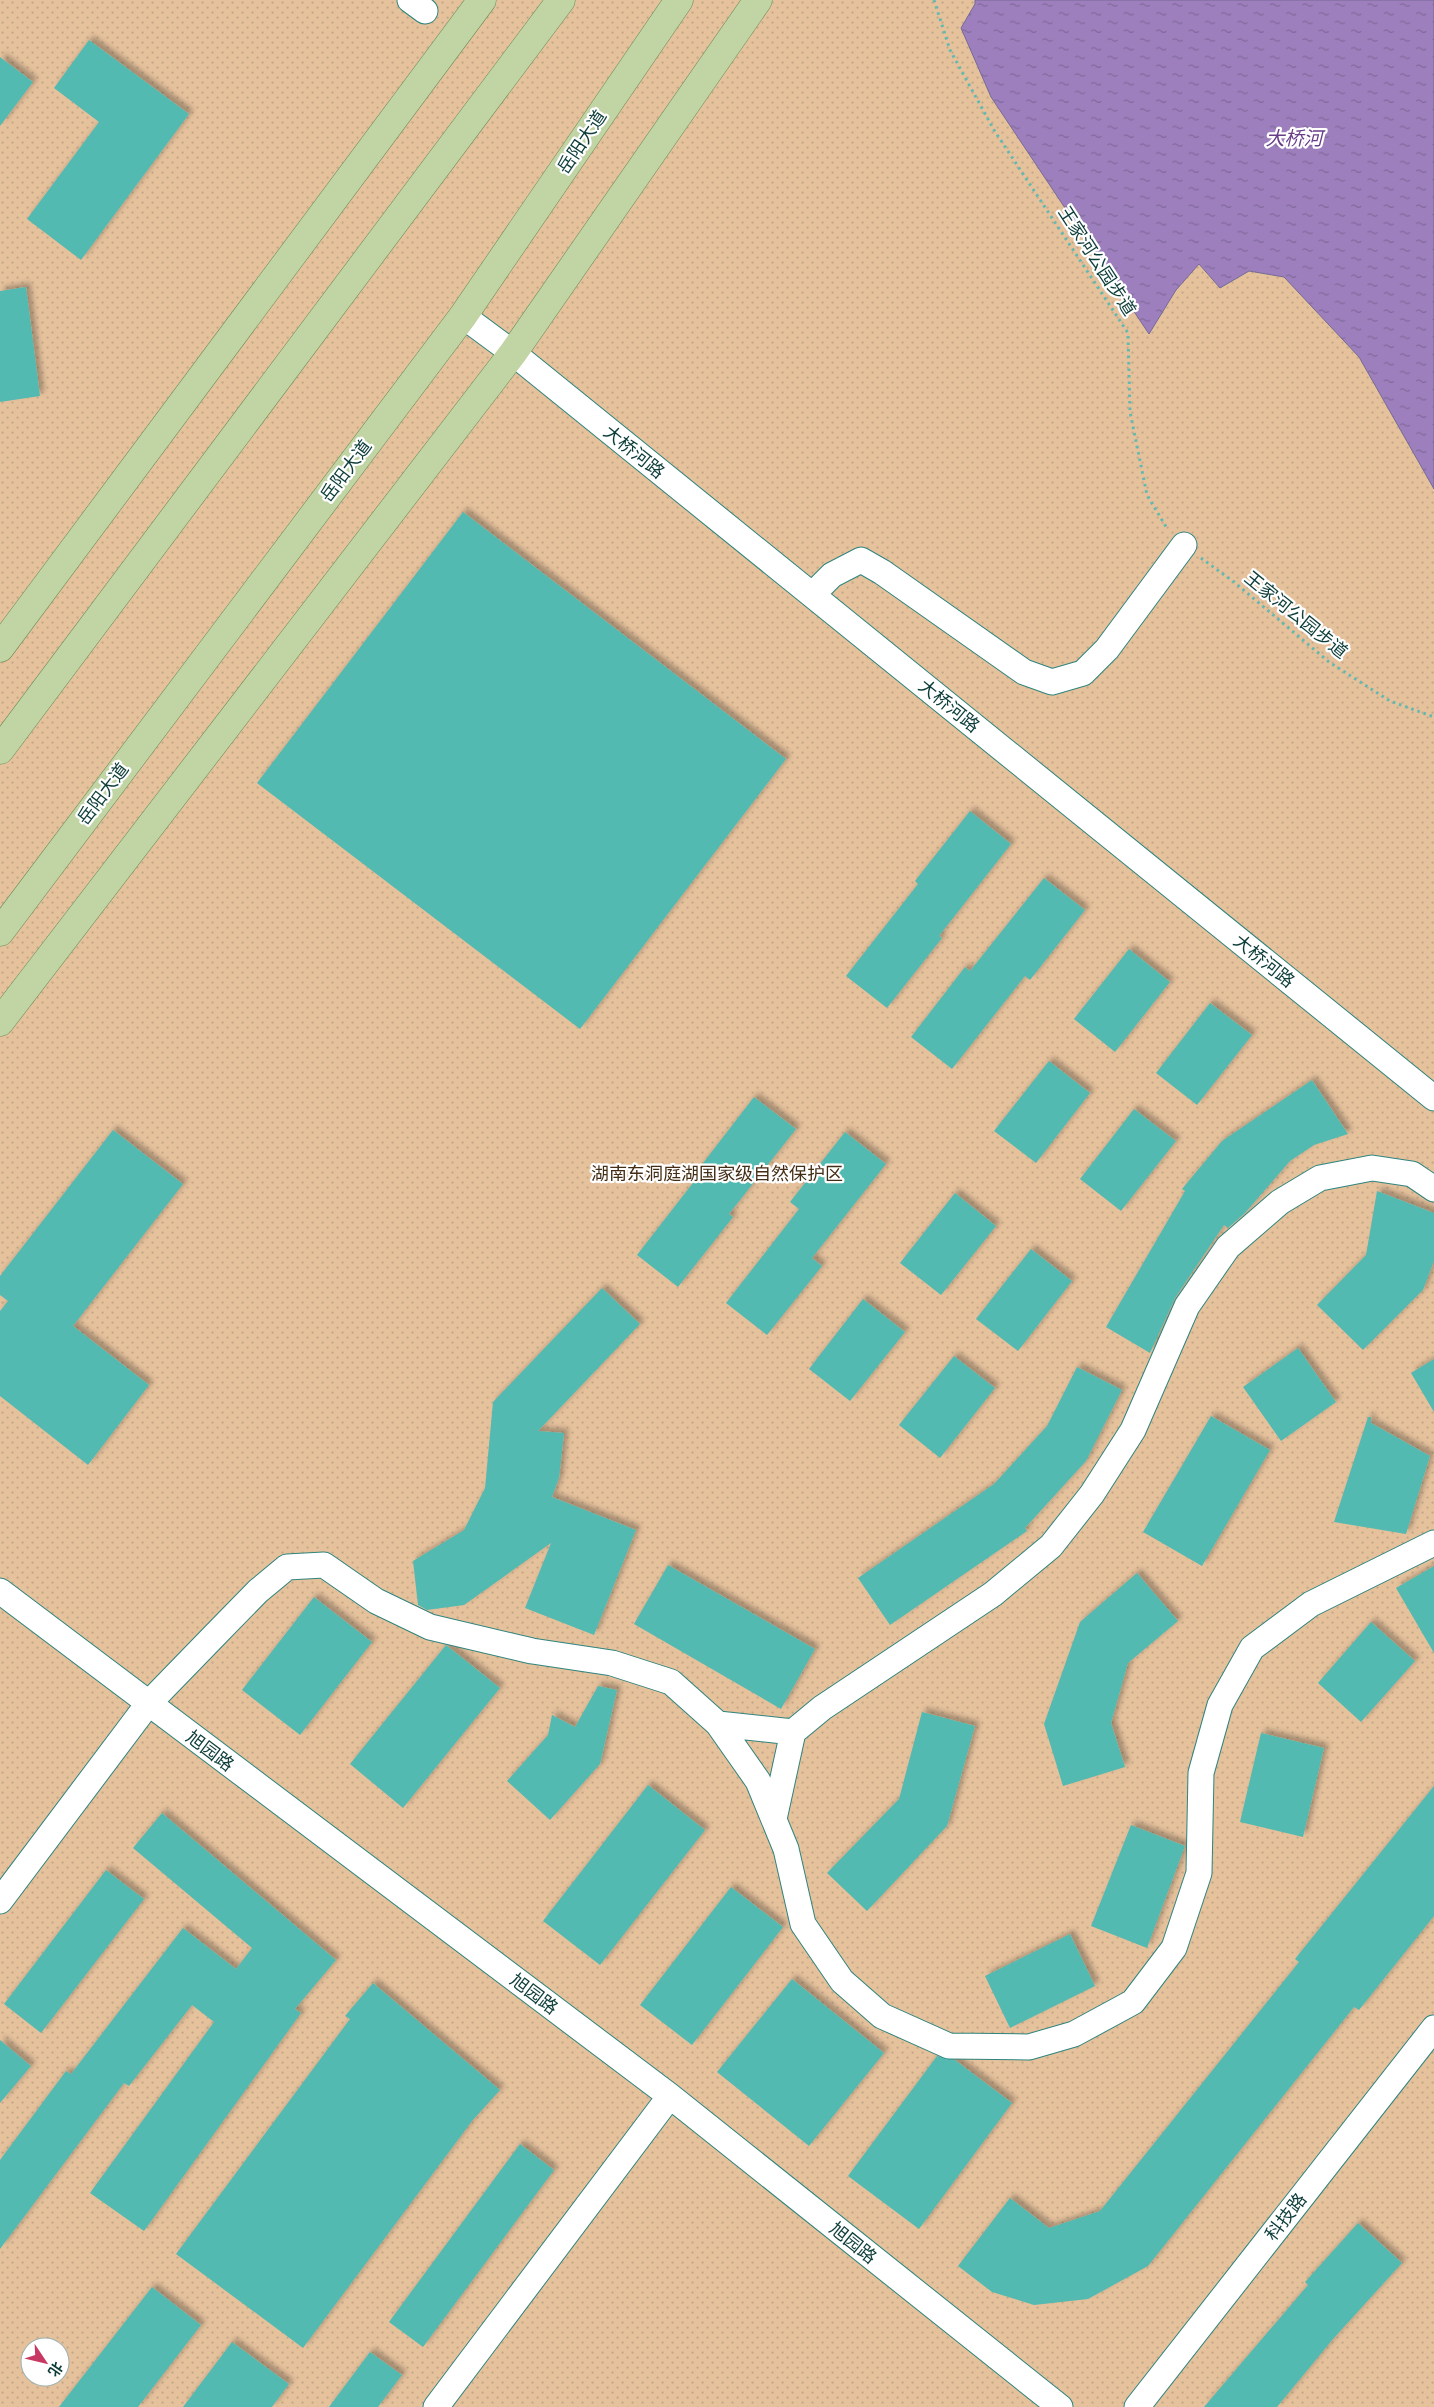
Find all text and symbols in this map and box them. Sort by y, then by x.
street label: 岳阳大道 [553,106,610,177]
water label: 大桥河 [1265,127,1326,150]
street label: 王家河公园步道 [1054,202,1141,319]
street label: 大桥河路 [600,421,669,482]
street label: 岳阳大道 [316,436,376,506]
street label: 王家河公园步道 [1241,567,1352,662]
street label: 大桥河路 [915,675,984,736]
street label: 岳阳大道 [73,759,133,829]
street label: 大桥河路 [1230,930,1299,991]
park label: 湖南东洞庭湖国家级自然保护区 [591,1163,843,1184]
street label: 旭园路 [182,1726,238,1775]
street label: 旭园路 [506,1969,562,2018]
street label: 科技路 [1261,2189,1311,2244]
street label: 旭园路 [826,2217,881,2268]
north arrow [20,2337,70,2387]
text: 北 [45,2359,66,2380]

